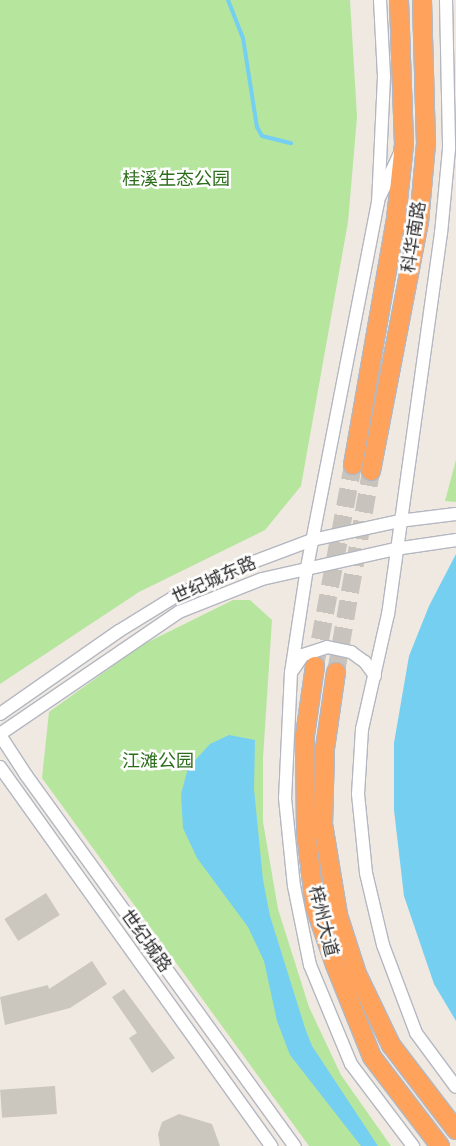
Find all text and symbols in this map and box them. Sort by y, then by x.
park label: 桂溪生态公园 [122,168,230,190]
street label: 科华南路 [398,200,430,274]
street label: 世纪城东路 [168,552,260,608]
park label: 江滩公园 [122,750,194,772]
street label: 梓州大道 [304,883,342,959]
street label: 世纪城路 [116,906,176,976]

